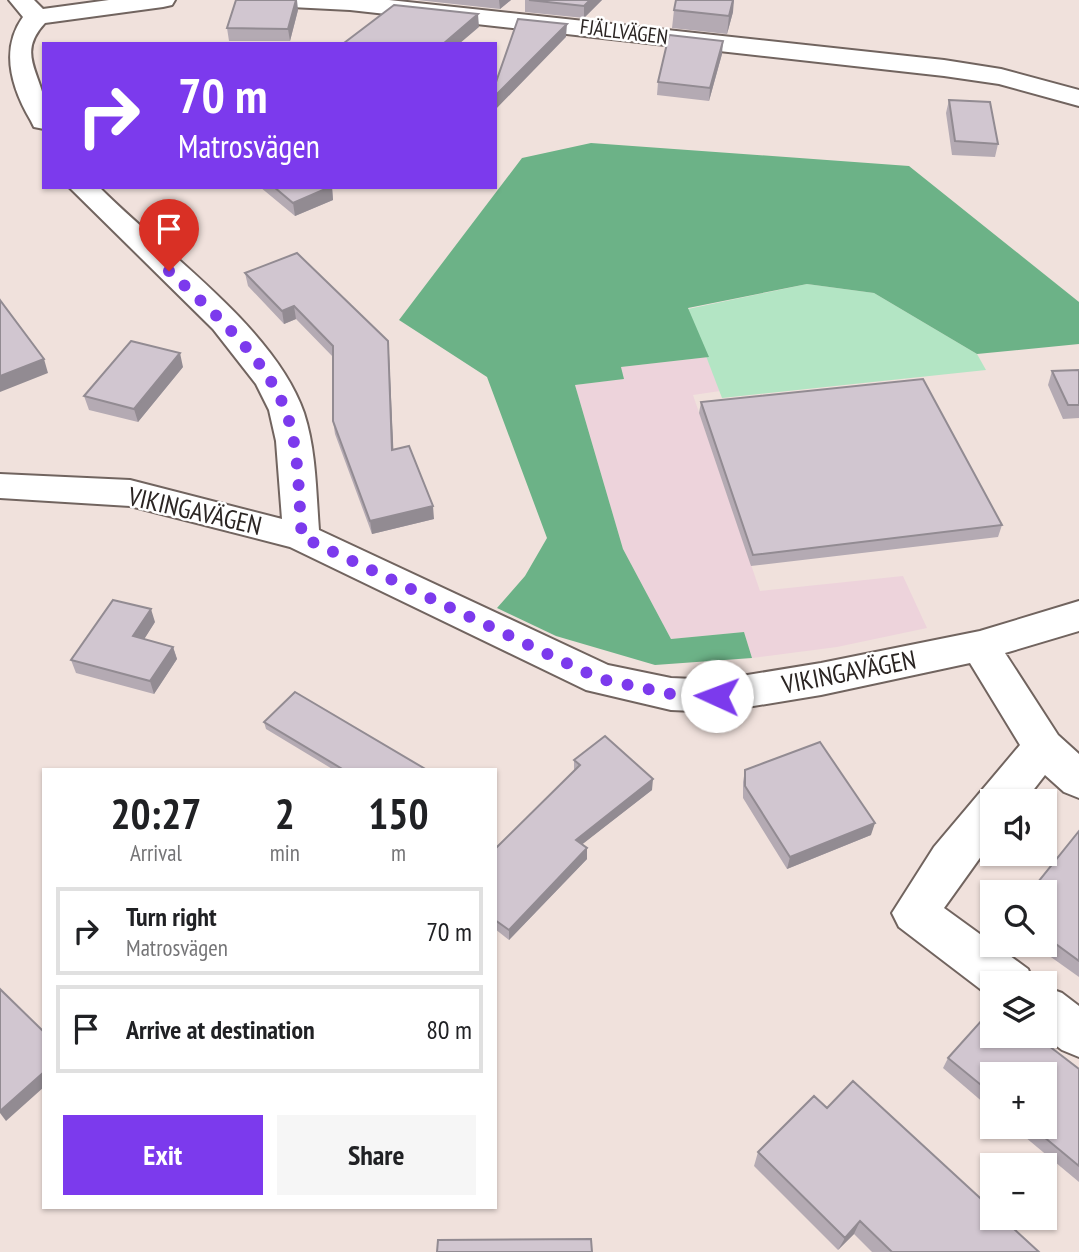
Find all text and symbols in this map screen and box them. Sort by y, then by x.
street label: FJÄLLVÄGEN [579,13,670,50]
text: 70 m [178,63,267,127]
icon: right [63,70,154,161]
text: Matrosvägen [178,125,320,167]
pin [139,199,199,271]
icon: arrive [150,210,188,248]
street label: VIKINGAVÄGEN [124,479,265,542]
street label: VIKINGAVÄGEN [778,642,919,701]
position arrow [680,659,754,733]
text: 20:27 [110,786,201,841]
text: 2 [275,786,295,841]
text: 150 [368,786,429,841]
map controls [980,789,1057,1230]
button: sound [980,789,1057,866]
text: Arrival [130,838,182,867]
text: min [270,838,300,867]
text: m [391,838,406,867]
button: search [980,880,1057,957]
text: Turn right [126,900,217,933]
icon: right [67,912,105,950]
text: 70 m [426,915,472,948]
text: Matrosvägen [126,933,228,962]
button: layers [980,971,1057,1048]
icon: arrive [67,1010,105,1048]
text: Arrive at destination [126,1013,315,1046]
text: 80 m [426,1013,472,1046]
button: + [980,1062,1057,1139]
button: Exit [63,1115,263,1195]
button: Share [277,1115,476,1195]
button: − [980,1153,1057,1230]

